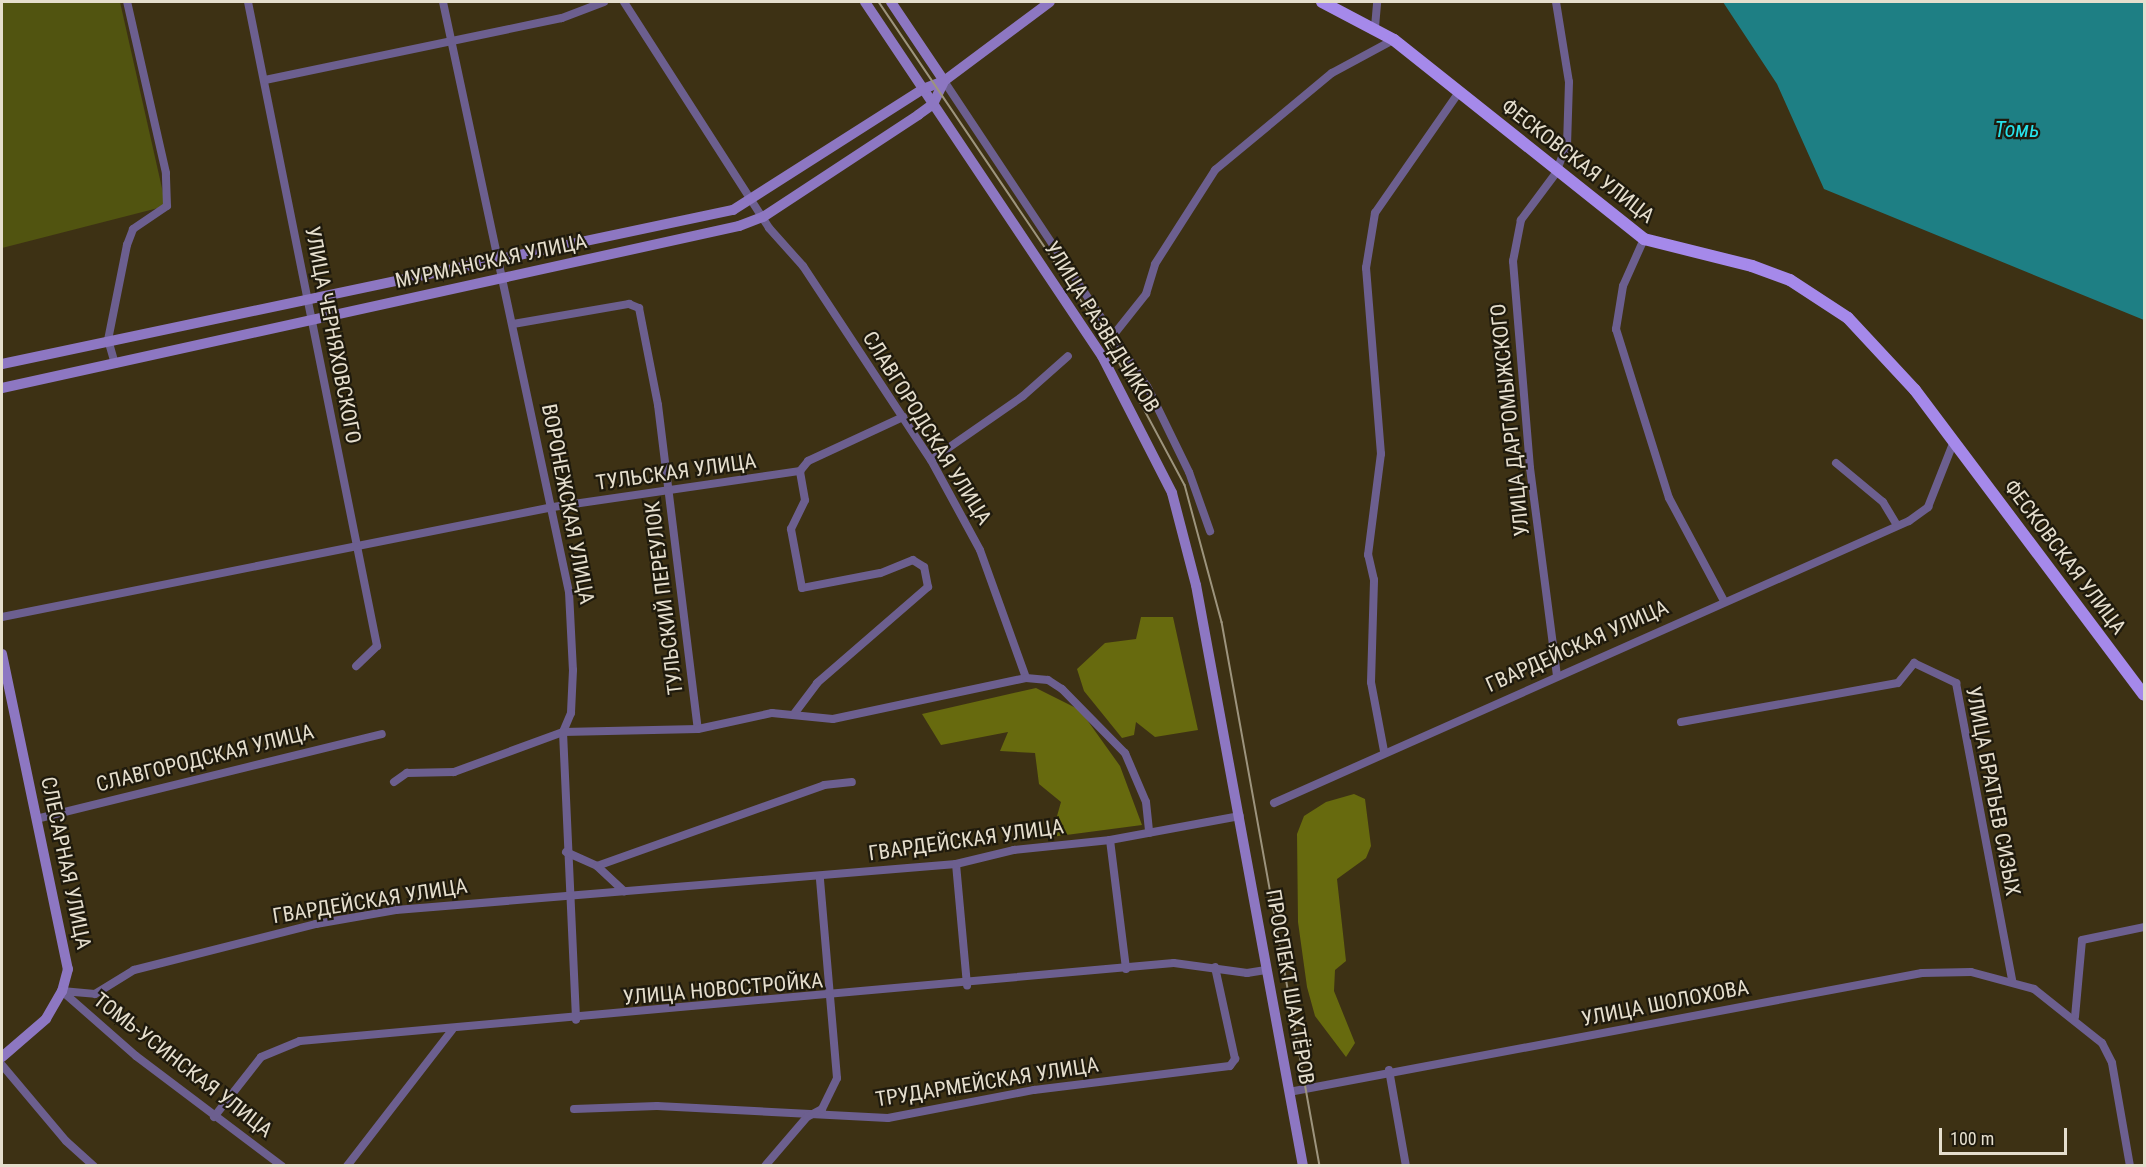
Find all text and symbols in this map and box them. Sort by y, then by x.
street label: ФЕСКОВСКАЯ УЛИЦА [1497,93,1659,229]
water label: Томь [1995,117,2039,143]
street label: УЛИЦА ЧЕРНЯХОВСКОГО [300,224,366,446]
street label: МУРМАНСКАЯ УЛИЦА [393,228,589,294]
street label: УЛИЦА РАЗВЕДЧИКОВ [1039,237,1165,417]
street label: УЛИЦА ДАРГОМЫЖСКОГО [1485,302,1535,538]
street label: СЛАВГОРОДСКАЯ УЛИЦА [857,327,997,529]
street label: ВОРОНЕЖСКАЯ УЛИЦА [536,402,600,606]
street label: ТУЛЬСКАЯ УЛИЦА [594,448,758,496]
street label: ФЕСКОВСКАЯ УЛИЦА [1999,475,2131,639]
street label: ТУЛЬСКИЙ ПЕРЕУЛОК [640,500,688,696]
street label: ГВАРДЕЙСКАЯ УЛИЦА [1482,594,1672,698]
street label: УЛИЦА БРАТЬЕВ СИЗЫХ [1960,684,2026,898]
street label: СЛАВГОРОДСКАЯ УЛИЦА [94,719,316,797]
street label: СЛЕСАРНАЯ УЛИЦА [35,775,97,951]
street label: ГВАРДЕЙСКАЯ УЛИЦА [867,814,1065,866]
street label: ГВАРДЕЙСКАЯ УЛИЦА [271,873,469,929]
street label: ПРОСПЕКТ ШАХТЁРОВ [1260,887,1320,1087]
street label: УЛИЦА НОВОСТРОЙКА [622,968,824,1010]
street label: УЛИЦА ШОЛОХОВА [1579,974,1751,1032]
street label: ТОМЬ-УСИНСКАЯ УЛИЦА [88,987,278,1143]
street label: ТРУДАРМЕЙСКАЯ УЛИЦА [874,1052,1100,1112]
scale bar [1942,1116,2070,1154]
text: 100 m [1950,1128,1994,1149]

